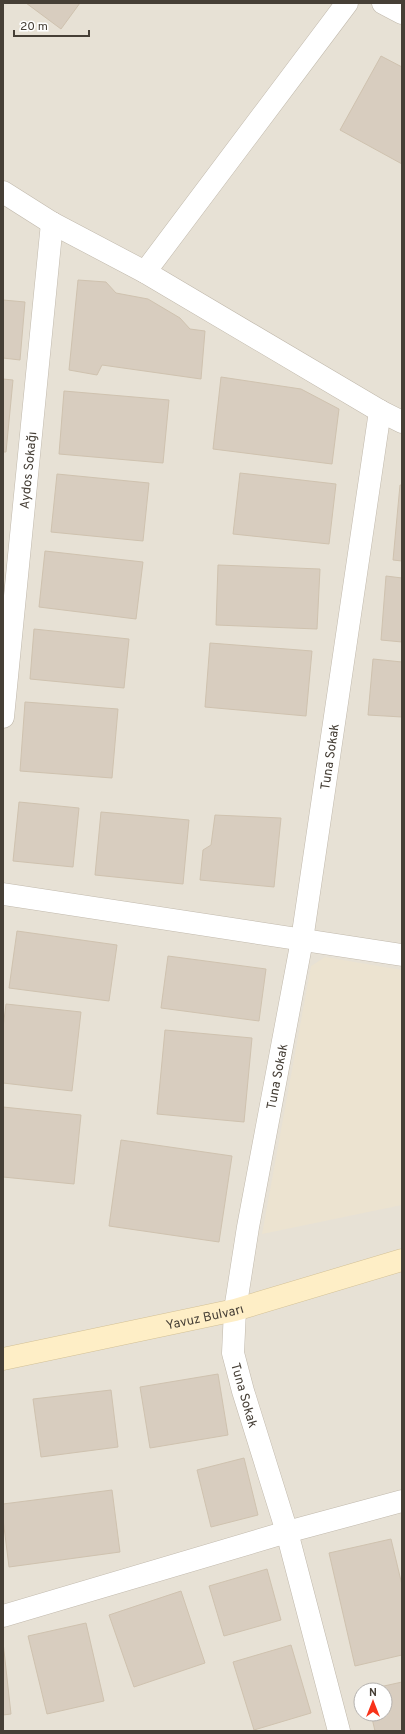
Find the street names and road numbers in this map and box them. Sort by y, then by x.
street label: Aydos Sokağı [18,431,41,510]
street label: Tuna Sokak [318,723,344,791]
street label: Tuna Sokak [264,1042,292,1111]
street label: Yavuz Bulvarı [165,1302,246,1334]
street label: Tuna Sokak [226,1361,260,1430]

